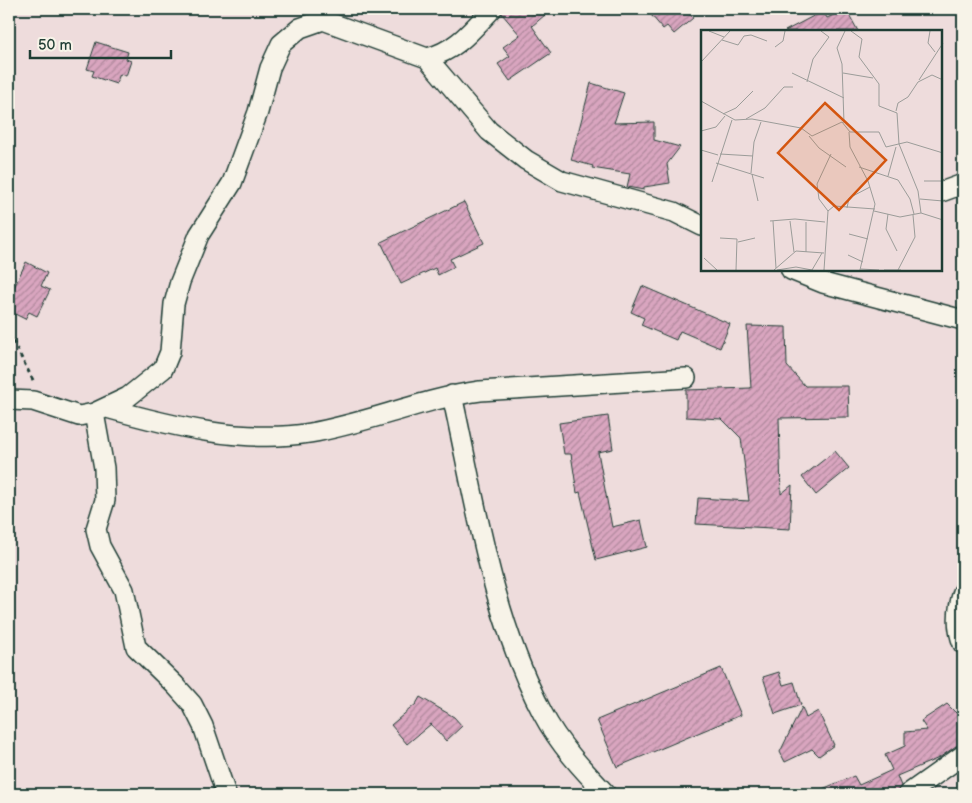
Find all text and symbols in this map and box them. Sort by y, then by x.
scale bar [30,28,171,60]
inset map [701,30,942,271]
text: 50 m [38,36,72,55]

